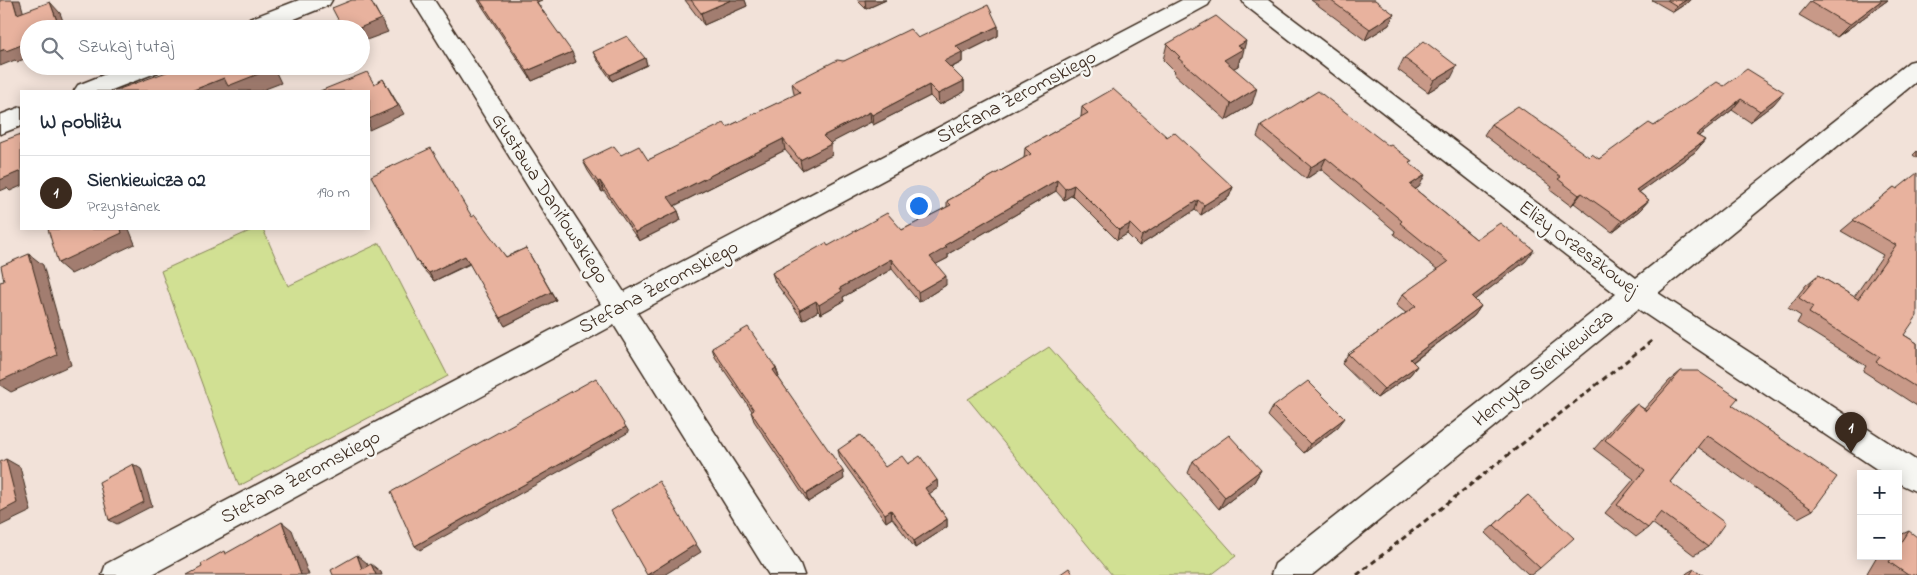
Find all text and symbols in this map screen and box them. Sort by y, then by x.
search box [20,20,370,75]
icon: search [38,34,66,62]
text: Szukaj tutaj [78,34,174,61]
street label: Stefana Żeromskiego [932,44,1103,153]
text: W pobliżu [40,108,122,138]
street label: Gustawa Daniłowskiego [482,108,615,291]
text: Sienkiewicza 02 [87,168,206,195]
text: 1 [53,181,59,205]
text: 190 m [317,181,350,205]
your location [906,193,932,219]
street label: Elizy Orzeszkowej [1512,194,1645,305]
text: Przystanek [87,195,160,219]
street label: Stefana Żeromskiego [574,234,745,343]
street label: Henryka Sienkiewicza [1467,303,1621,435]
pin: 1 [1835,412,1867,453]
street label: Stefana Żeromskiego [216,424,387,533]
map controls [1857,470,1902,560]
button: + [1857,470,1902,515]
button: − [1857,515,1902,560]

